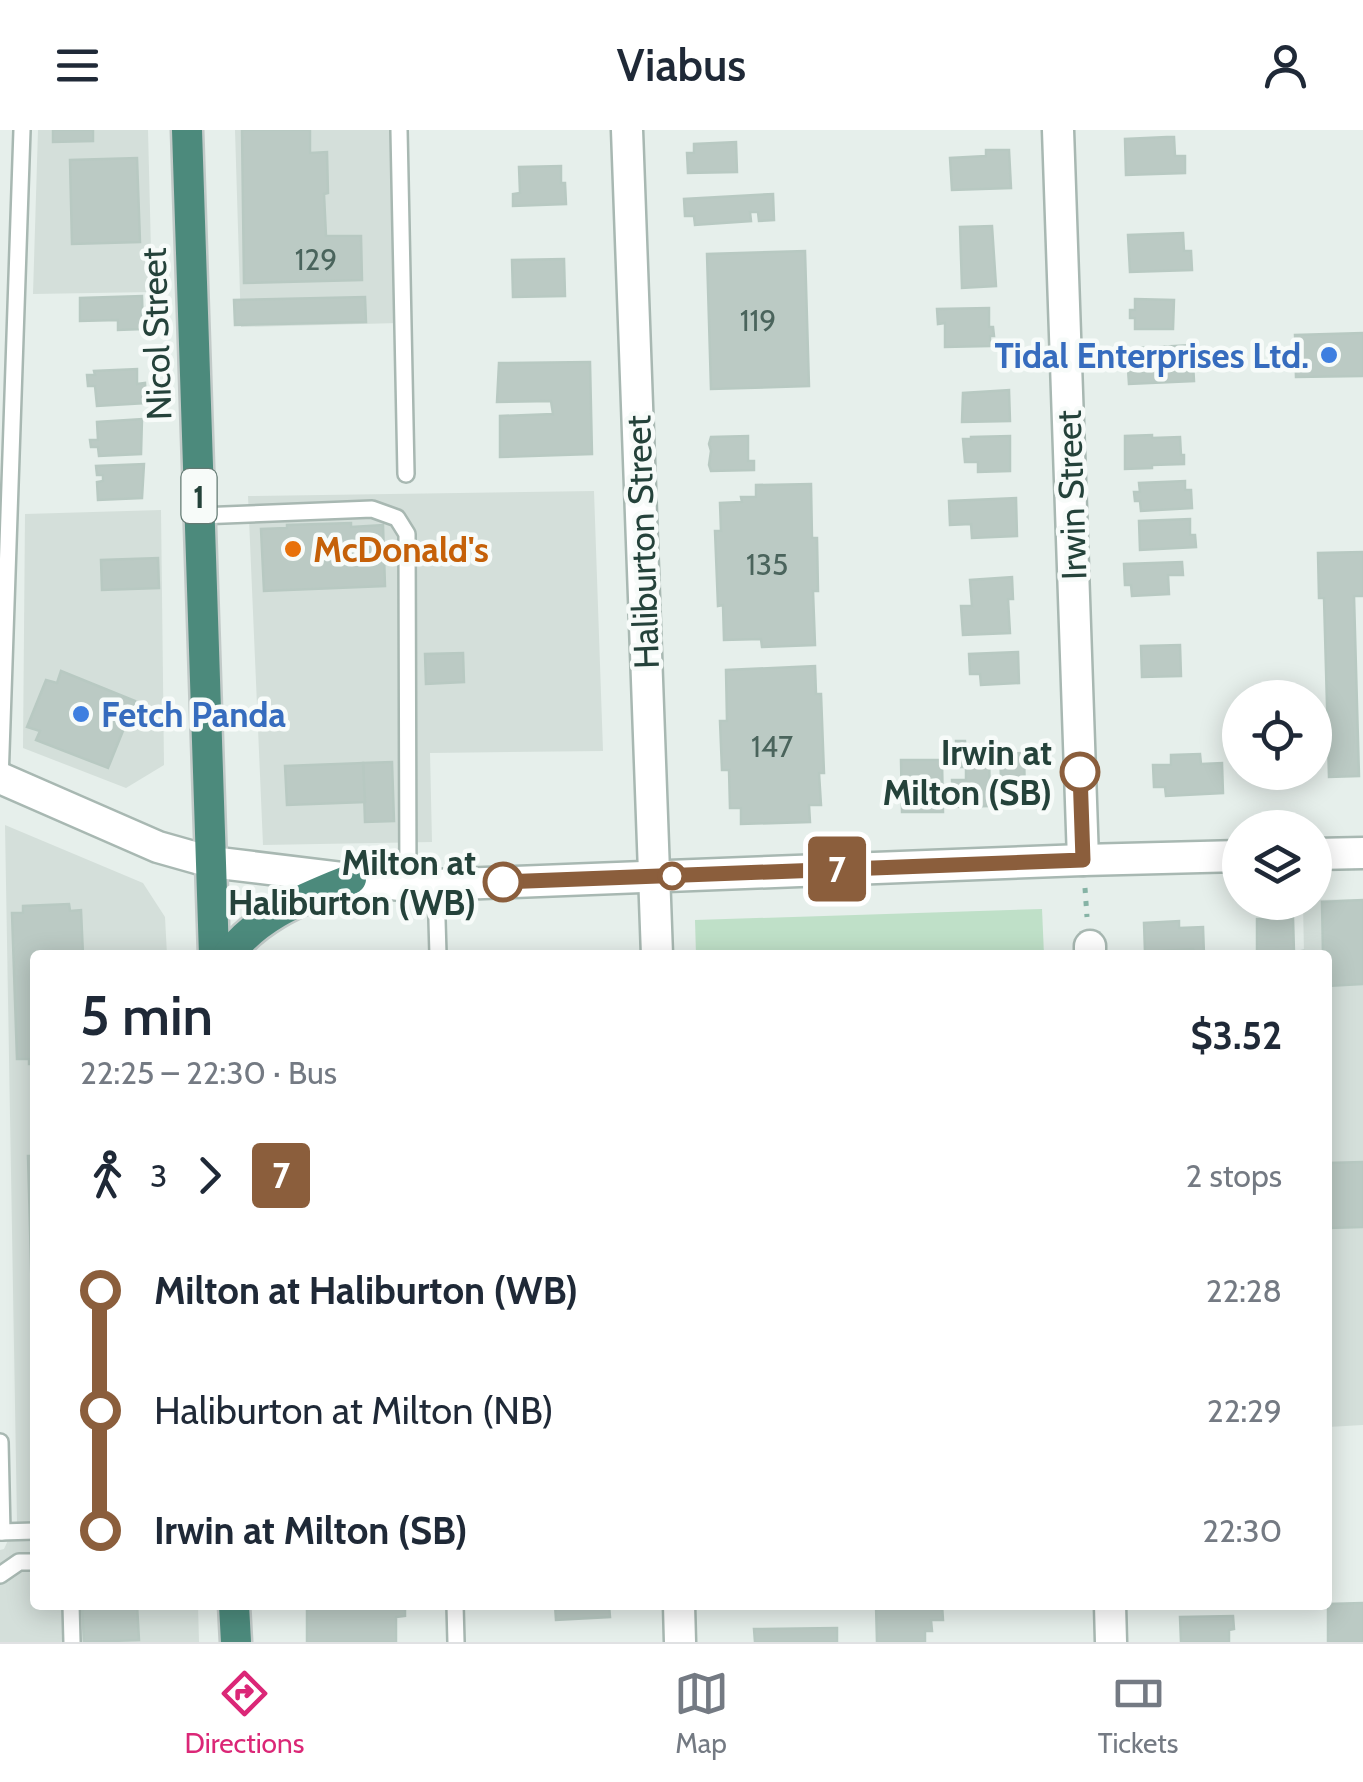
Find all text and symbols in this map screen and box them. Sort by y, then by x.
icon: menu [50,38,105,93]
text: Viabus [617,38,746,92]
icon: person [1258,38,1313,93]
house number: 129 [295,241,337,278]
street label: Nicol Street [131,247,181,421]
house number: 119 [740,302,776,339]
place label: Tidal Enterprises Ltd. [994,334,1309,377]
marker: Tidal Enterprises Ltd. [1318,344,1340,366]
street label: Irwin Street [1047,409,1095,581]
street label: Haliburton Street [616,414,668,670]
road number: 1 [182,469,216,523]
place label: McDonald's [313,528,489,571]
marker: McDonald's [282,538,304,560]
house number: 135 [746,546,788,583]
map controls [1222,680,1332,920]
button: locate [1222,680,1332,790]
place label: Fetch Panda [101,693,286,736]
marker: Fetch Panda [70,703,92,725]
house number: 147 [751,728,793,765]
place label: Irwin at Milton (SB) [882,731,1052,814]
marker: Irwin at Milton (SB) [1061,753,1099,791]
button: layers [1222,810,1332,920]
line badge: 7 [804,836,870,902]
place label: Milton at Haliburton (WB) [228,841,476,924]
text: 7 [828,848,846,891]
marker: Milton at Haliburton (WB) [484,863,522,901]
unlabelled marker [659,863,685,889]
text: 5 min [80,982,213,1049]
text: $3.52 [1191,1012,1282,1059]
text: 22:25 – 22:30 · Bus [80,1053,337,1092]
icon: walk [80,1148,135,1203]
icon: forward [182,1148,237,1203]
text: 7 [272,1154,290,1197]
text: 3 [150,1156,167,1195]
text: 2 stops [1185,1156,1282,1195]
text: Milton at Haliburton (WB) [154,1267,578,1314]
text: 22:28 [1206,1271,1282,1310]
text: Haliburton at Milton (NB) [154,1387,554,1434]
text: 22:29 [1207,1391,1282,1430]
text: Irwin at Milton (SB) [154,1507,467,1554]
text: 22:30 [1202,1511,1282,1550]
tab: Directions [185,1666,304,1760]
tab: Map [674,1666,729,1760]
tab: Tickets [1098,1666,1178,1760]

